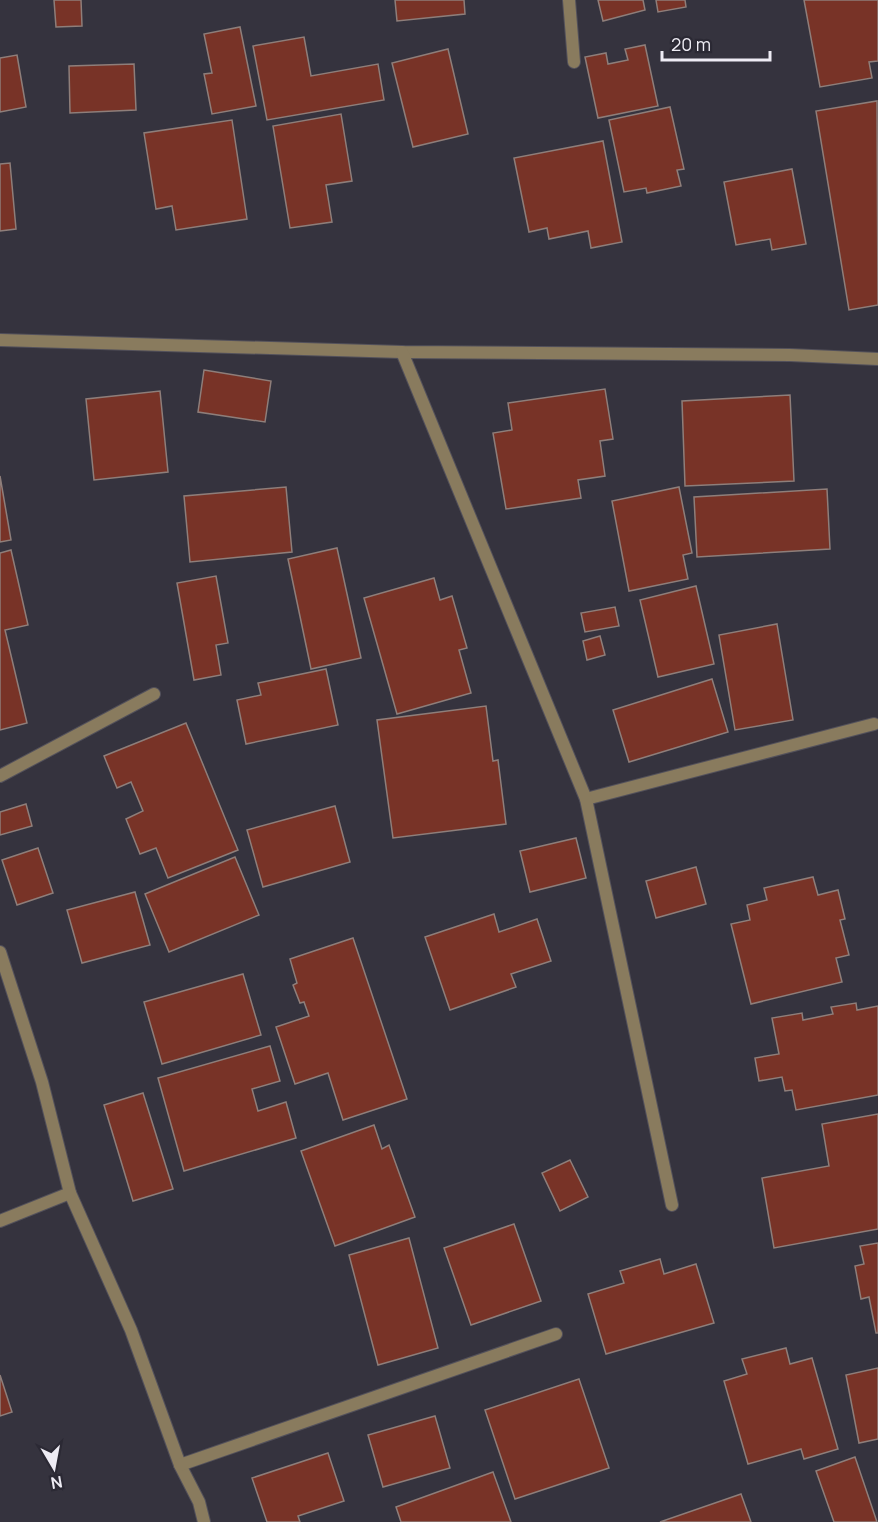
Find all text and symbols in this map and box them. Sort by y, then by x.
scale bar [662,24,770,62]
text: 20 m [671,32,711,56]
north arrow [24,1438,84,1498]
text: N [49,1471,64,1495]

